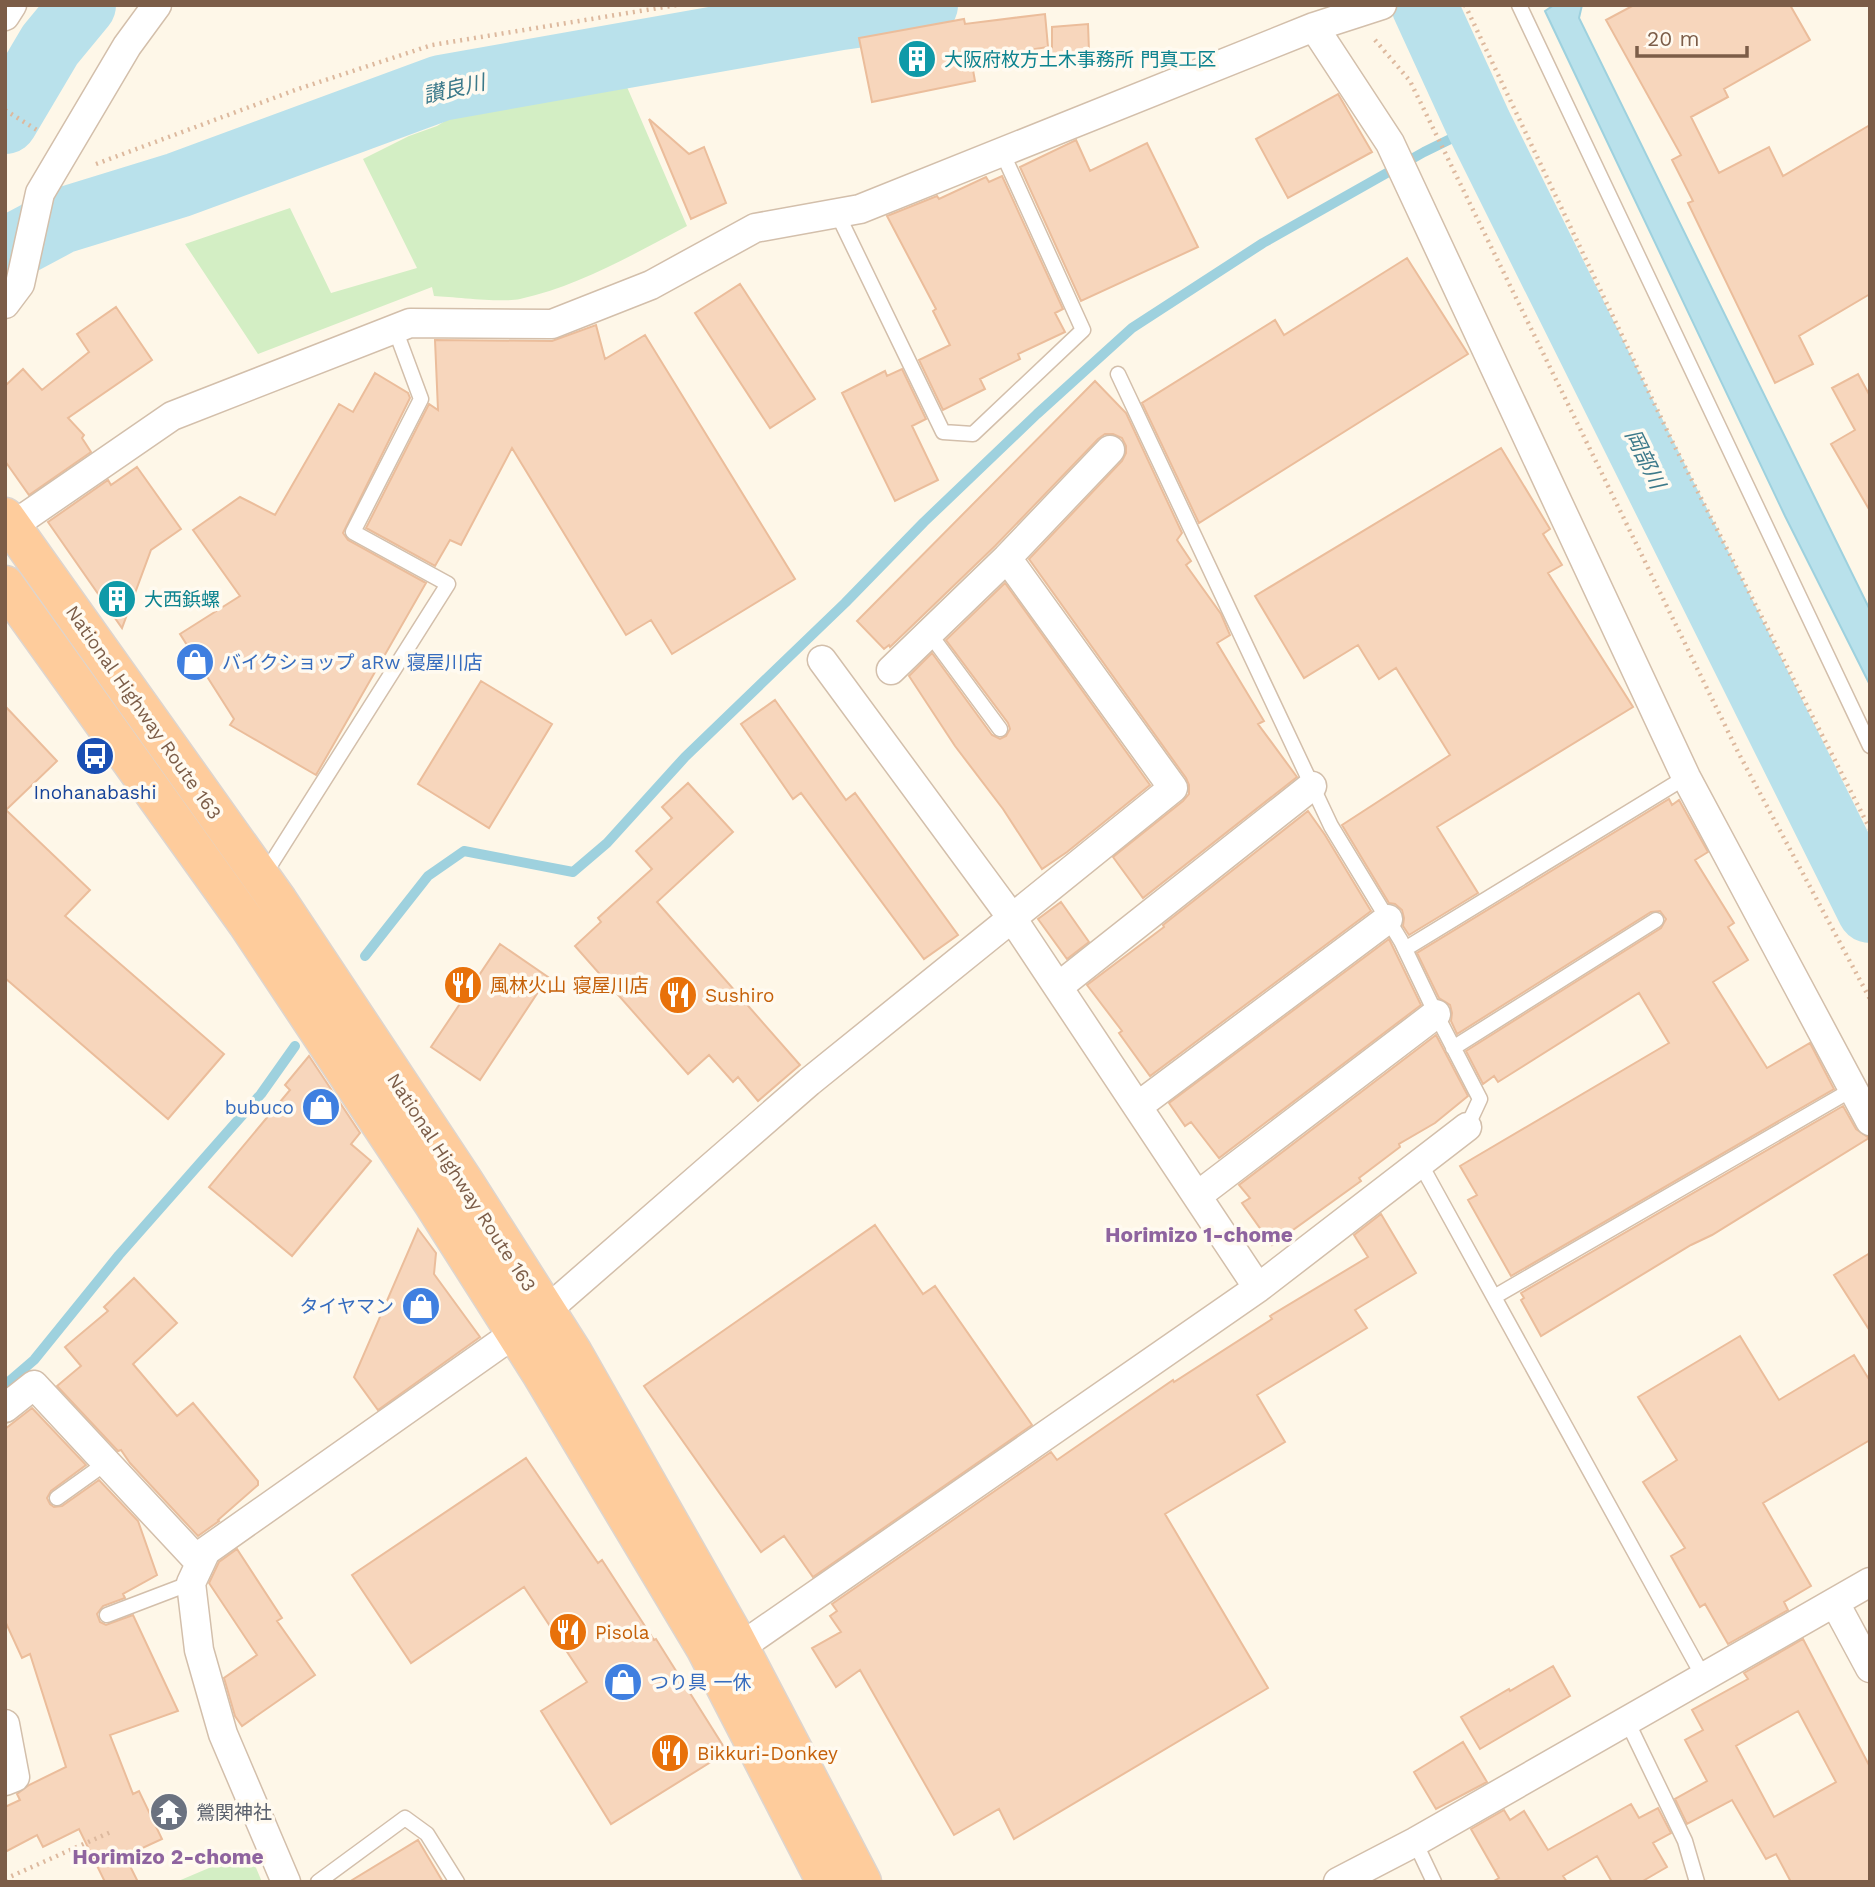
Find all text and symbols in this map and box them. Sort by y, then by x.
scale bar [1637,14,1747,58]
text: 20 m [1647,26,1699,51]
building icon: 大阪府枚方土木事務所 門真工区 [896,38,938,80]
place label: 大阪府枚方土木事務所 門真工区 [944,48,1216,71]
water label: 讃良川 [420,69,489,108]
water label: 岡部川 [1620,425,1671,494]
building icon: 大西鋲螺 [96,578,138,620]
place label: 大西鋲螺 [144,588,220,611]
street label: National Highway Route 163 [61,601,226,824]
shop icon: バイクショップ aRw 寝屋川店 [174,641,216,683]
place label: バイクショップ aRw 寝屋川店 [222,651,482,674]
bus stop icon: Inohanabashi [74,735,116,777]
place label: Inohanabashi [33,781,157,804]
restaurant icon: 風林火山 寝屋川店 [442,964,484,1006]
place label: 風林火山 寝屋川店 [490,974,648,997]
restaurant icon: Sushiro [657,974,699,1016]
place label: Sushiro [705,984,774,1007]
street label: National Highway Route 163 [382,1069,541,1296]
shop icon: bubuco [300,1086,342,1128]
place label: bubuco [225,1096,294,1119]
district label: Horimizo 1-chome [1105,1222,1293,1247]
shop icon: タイヤマン [400,1285,442,1327]
place label: タイヤマン [300,1295,394,1318]
restaurant icon: Pisola [547,1611,589,1653]
place label: Pisola [595,1621,650,1644]
shop icon: つり具 一休 [602,1661,644,1703]
place label: つり具 一休 [650,1671,751,1694]
restaurant icon: Bikkuri-Donkey [649,1732,691,1774]
place label: Bikkuri-Donkey [697,1742,838,1765]
temple icon: 鶯関神社 [148,1791,190,1833]
place label: 鶯関神社 [196,1801,272,1824]
district label: Horimizo 2-chome [72,1844,264,1869]

